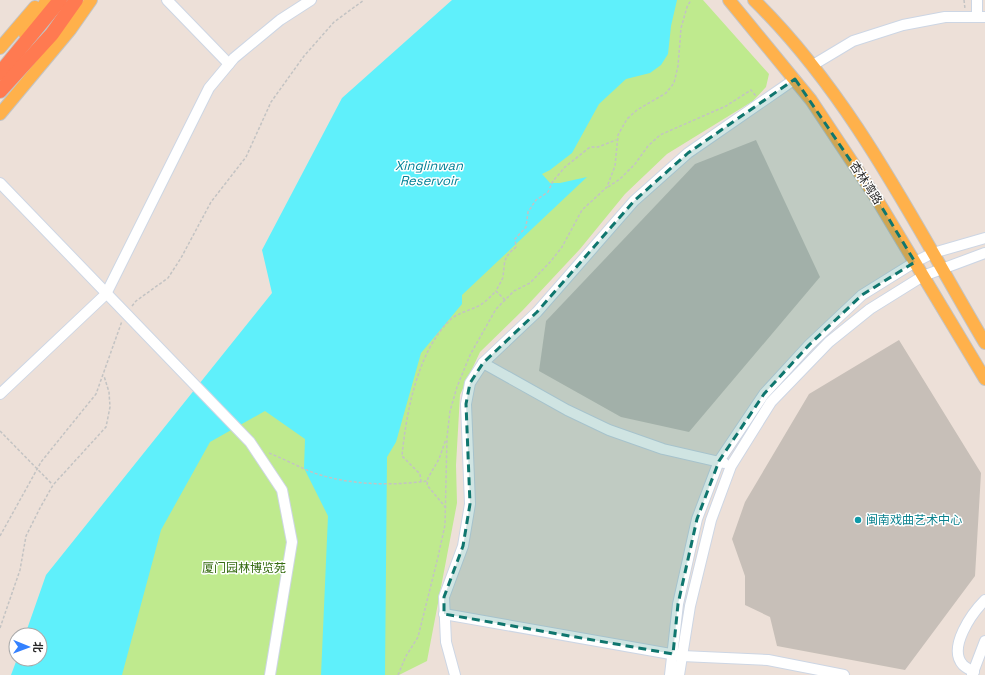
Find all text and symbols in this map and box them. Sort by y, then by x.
water label: Xinglinwan Reservoir [395,157,464,189]
street label: 杏林湾路 [846,159,886,207]
place label: 闽南戏曲艺术中心 [866,512,962,528]
marker: 闽南戏曲艺术中心 [853,515,863,525]
park label: 厦门园林博览苑 [202,560,286,576]
north arrow [8,627,48,667]
text: 北 [31,642,45,653]

